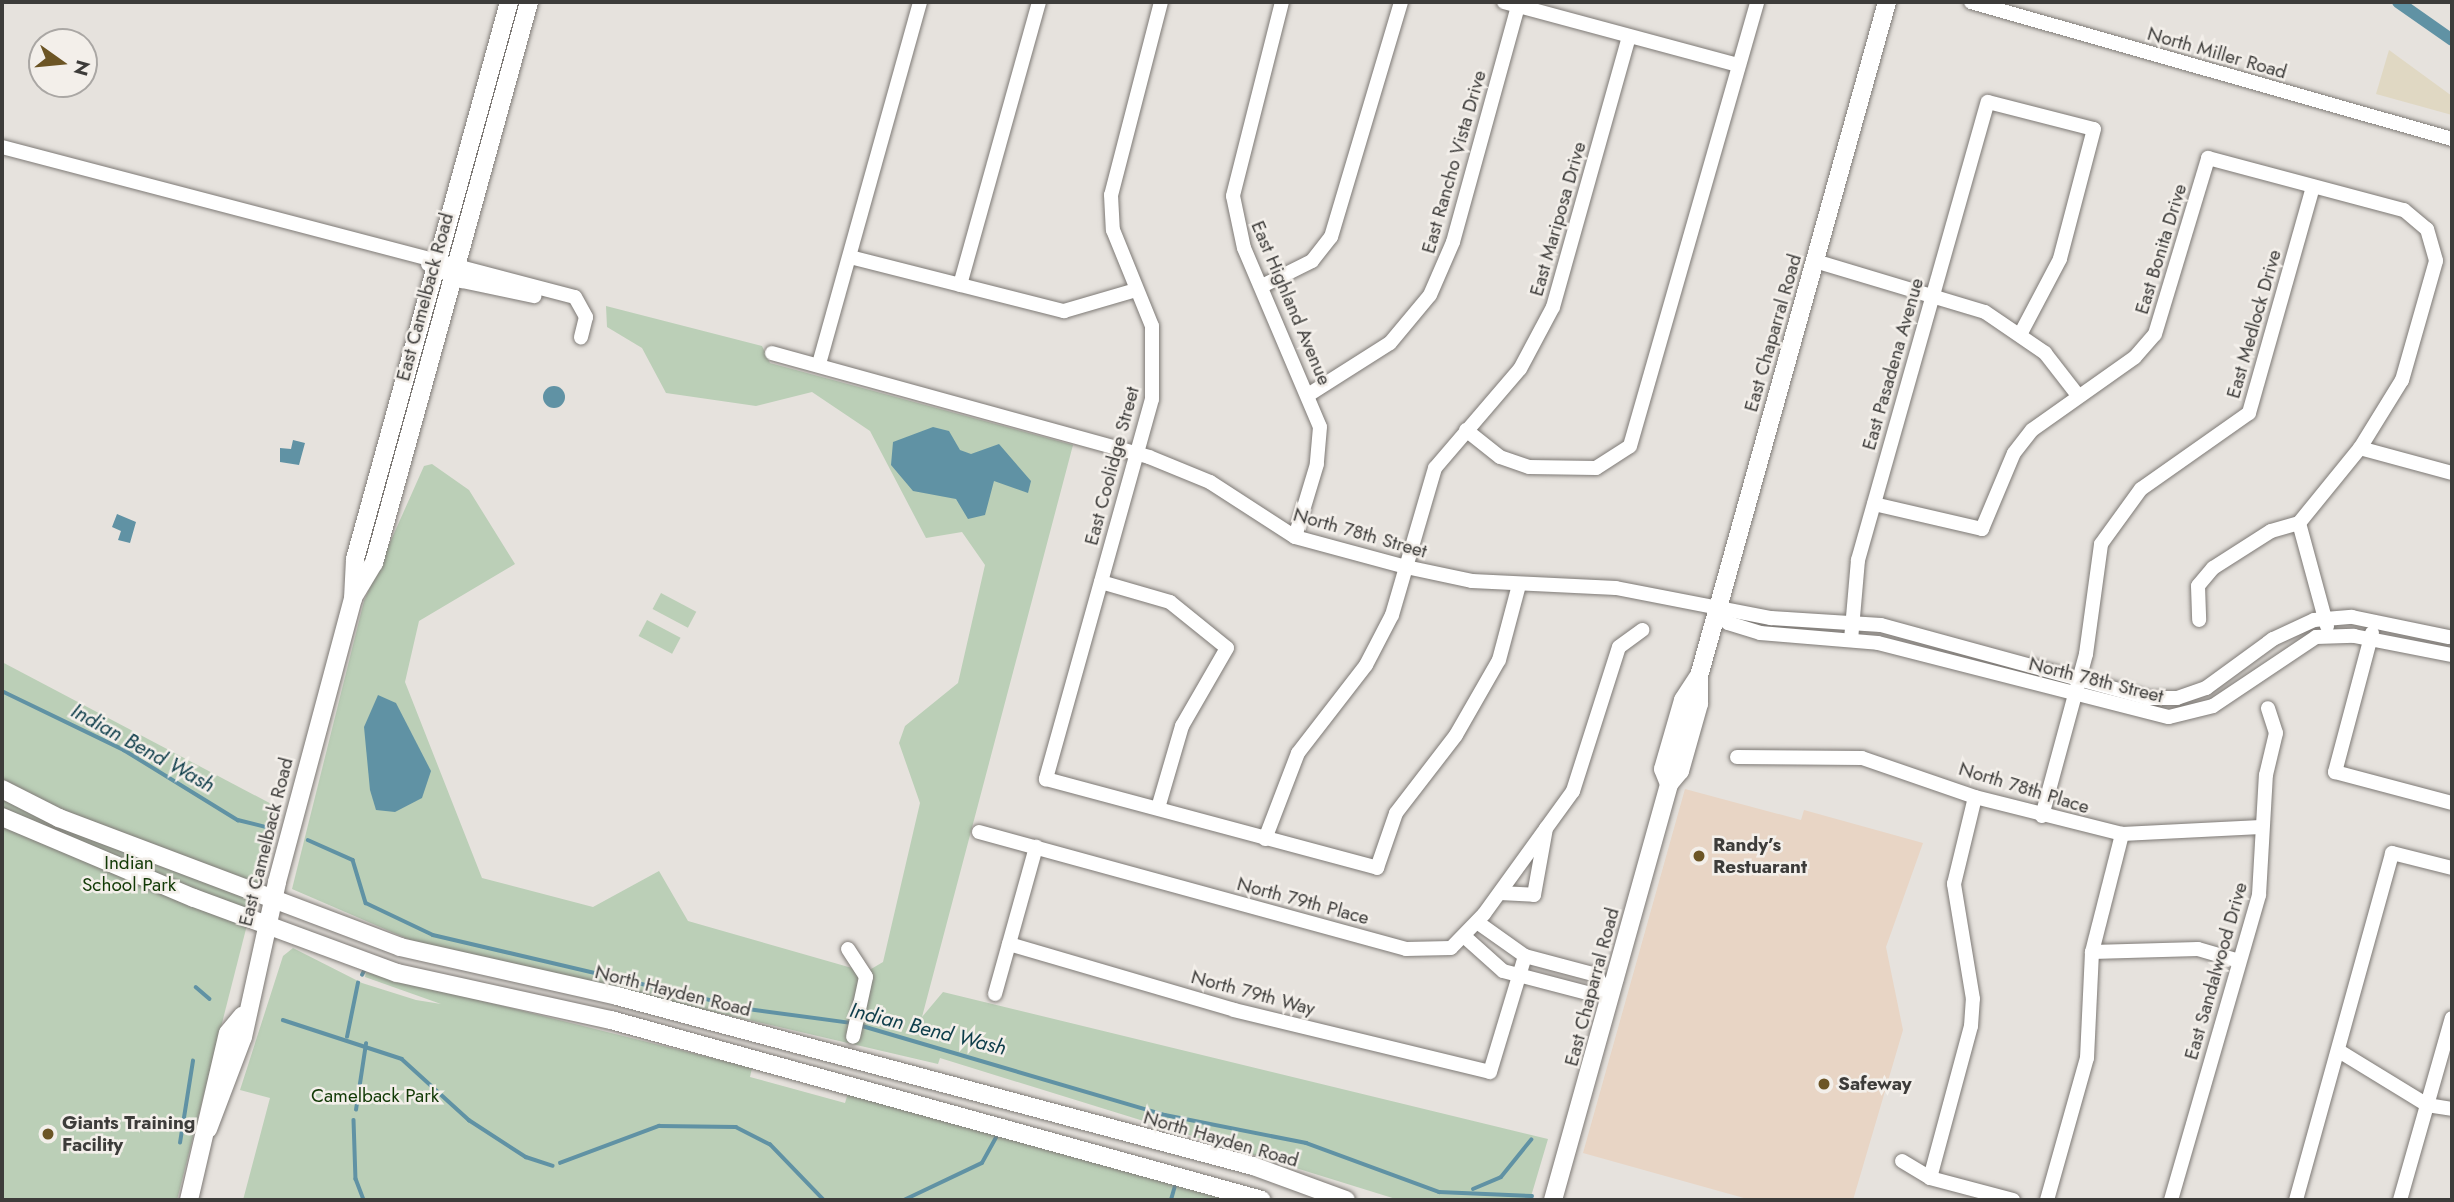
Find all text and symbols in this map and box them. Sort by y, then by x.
street label: North Miller Road [2145,22,2289,84]
north arrow [28,28,98,98]
text: N [67,57,97,79]
street label: East Rancho Vista Drive [1417,68,1491,256]
street label: East Mariposa Drive [1525,139,1591,299]
street label: East Bonita Drive [2130,181,2192,317]
street label: East Camelback Road [392,211,458,383]
street label: East Highland Avenue [1246,218,1336,388]
street label: East Medlock Drive [2222,247,2286,401]
street label: East Chaparral Road [1740,252,1806,414]
street label: East Pasadena Avenue [1858,275,1928,453]
street label: East Coolidge Street [1080,384,1144,548]
street label: North 78th Street [1291,503,1429,563]
street label: North 78th Street [2026,652,2166,708]
water label: Indian Bend Wash [67,698,219,798]
street label: East Camelback Road [234,755,298,929]
street label: North 78th Place [1956,757,2092,819]
place label: Randy’s Restuarant [1713,834,1807,878]
marker: Randy’s Restuarant [1691,848,1707,864]
park label: Indian School Park [82,852,176,896]
street label: North 79th Place [1234,872,1372,930]
street label: East Sandalwood Drive [2180,880,2252,1062]
street label: East Chaparral Road [1560,905,1624,1069]
street label: North Hayden Road [593,961,753,1021]
street label: North 79th Way [1189,966,1317,1020]
water label: Indian Bend Wash [847,997,1009,1061]
place label: Safeway [1838,1073,1912,1095]
marker: Safeway [1816,1076,1832,1092]
park label: Camelback Park [311,1085,439,1107]
street label: North Hayden Road [1141,1106,1301,1172]
place label: Giants Training Facility [62,1112,195,1156]
marker: Giants Training Facility [40,1126,56,1142]

